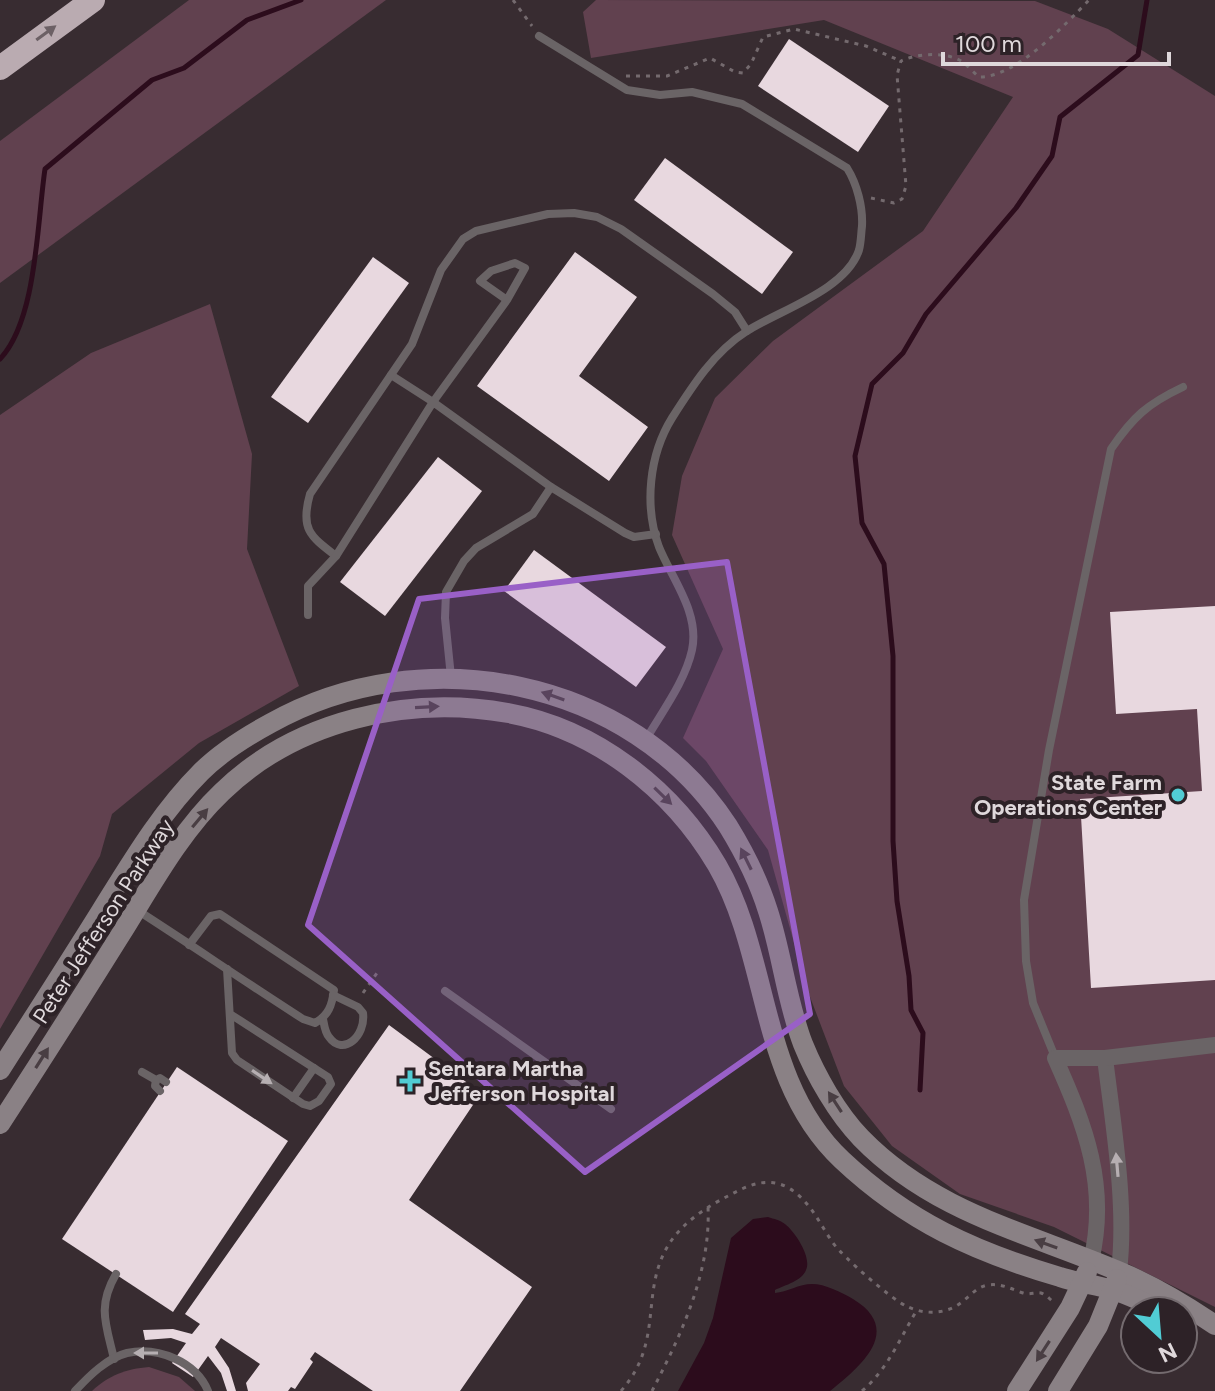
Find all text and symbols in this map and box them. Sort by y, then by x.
scale bar [943,16,1169,66]
one-way arrow [35,25,57,41]
text: 100 m [955,29,1022,58]
one-way arrow [541,689,565,701]
one-way arrow [415,701,440,714]
place label: State Farm Operations Center [974,769,1163,821]
one-way arrow [653,786,672,804]
marker: State Farm Operations Center [1169,786,1187,804]
one-way arrow [191,808,208,828]
street label: Peter Jefferson Parkway [27,813,180,1029]
one-way arrow [739,848,753,871]
one-way arrow [35,1048,50,1069]
place label: Sentara Martha Jefferson Hospital [428,1055,615,1107]
one-way arrow [251,1069,272,1084]
marker: Sentara Martha Jefferson Hospital [399,1070,421,1092]
one-way arrow [828,1091,842,1113]
one-way arrow [1110,1152,1123,1177]
one-way arrow [1034,1237,1058,1250]
north arrow [1119,1295,1199,1375]
text: N [1154,1337,1181,1368]
one-way arrow [1036,1340,1050,1362]
one-way arrow [133,1347,158,1359]

